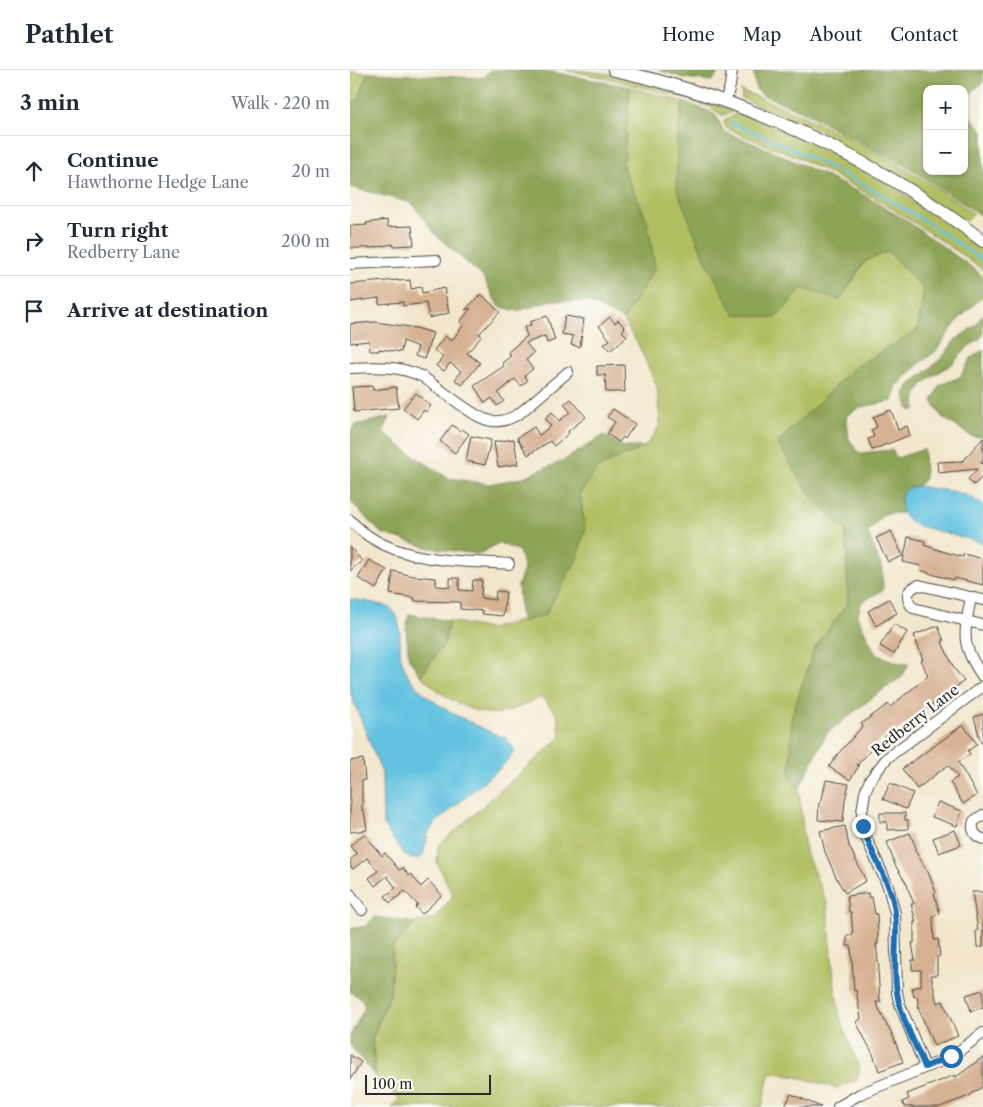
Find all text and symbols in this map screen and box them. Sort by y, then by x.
text: Pathlet [25,20,113,49]
text: Home [662,24,715,46]
text: Map [743,24,781,46]
text: About [809,24,862,46]
text: Contact [890,24,958,46]
map controls [923,85,968,175]
button: + [923,85,968,130]
text: 3 min [20,90,80,115]
text: Walk · 220 m [231,93,330,113]
button: − [923,130,968,175]
text: Continue [67,149,159,172]
icon: ahead [20,157,48,185]
text: 20 m [291,161,330,181]
text: Hawthorne Hedge Lane [67,172,249,192]
text: Turn right [67,219,168,242]
icon: right [20,227,48,255]
text: 200 m [281,231,330,251]
text: Redberry Lane [67,242,180,262]
icon: arrive [20,297,48,325]
text: Arrive at destination [67,299,268,322]
street label: Redberry Lane [867,680,963,760]
route end [852,815,875,838]
route start [940,1045,963,1068]
scale bar [365,1072,491,1095]
text: 100 m [372,1075,412,1093]

